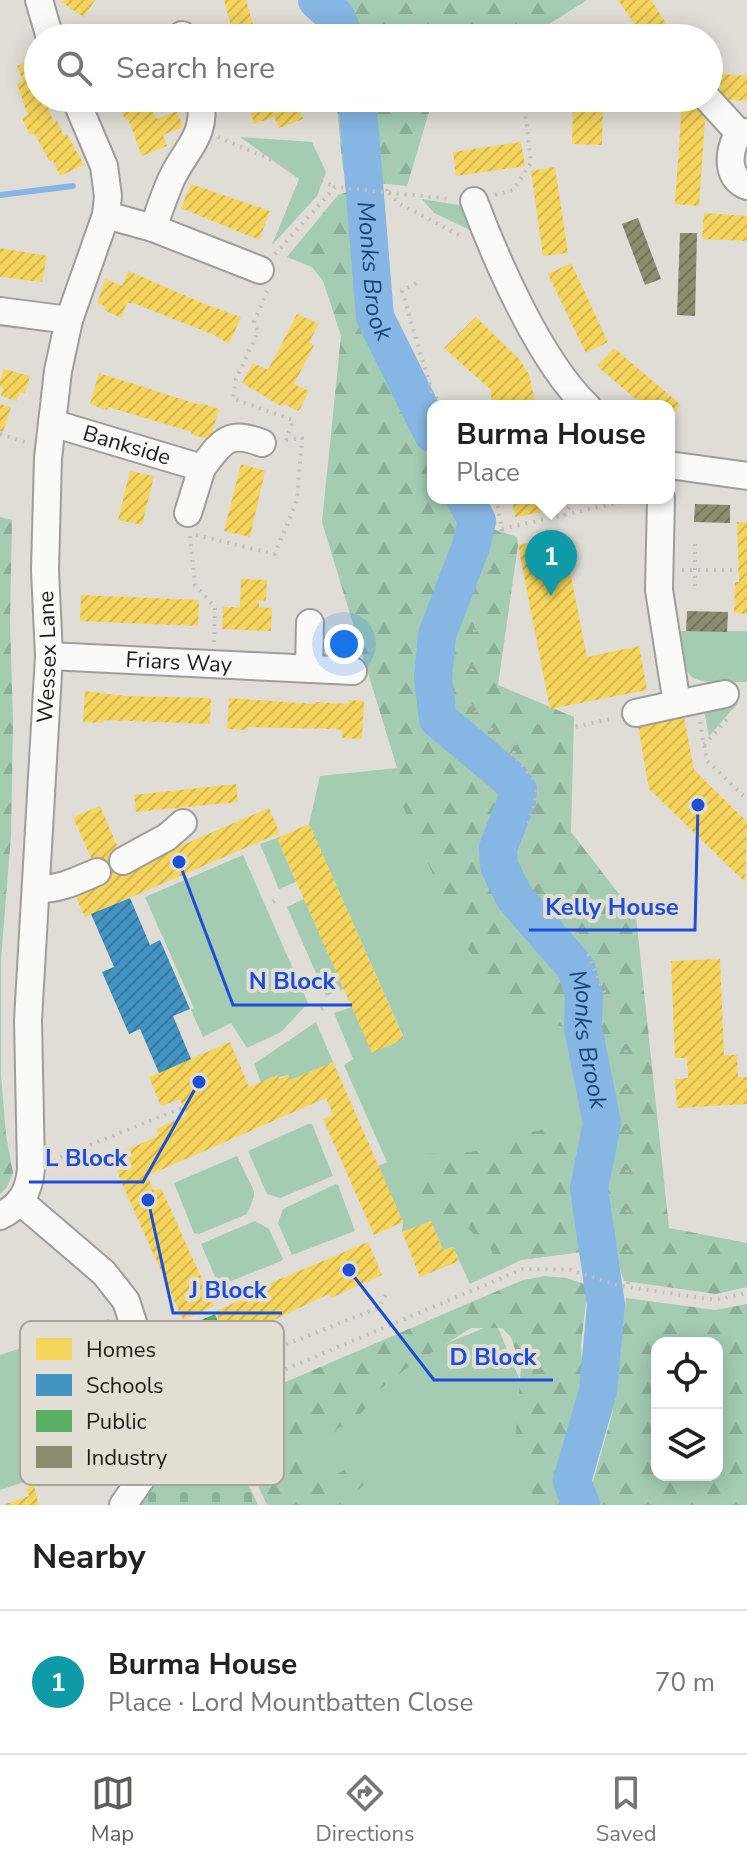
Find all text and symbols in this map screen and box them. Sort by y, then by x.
search box [24,24,723,112]
icon: search [52,46,96,90]
text: Search here [116,48,275,89]
water label: Monks Brook [350,200,401,347]
popup [427,400,675,504]
text: Burma House [456,414,646,455]
street label: Bankside [79,418,174,473]
text: Place [456,455,520,490]
pin: 1 [525,530,577,596]
street label: Wessex Lane [30,590,64,724]
your location [324,624,364,664]
street label: Friars Way [125,645,233,680]
callout: Kelly House [529,882,695,930]
text: Kelly House [545,891,679,923]
callout: N Block [233,957,352,1005]
text: N Block [249,965,336,997]
water label: Monks Brook [561,966,615,1113]
callout: L Block [29,1134,143,1182]
text: L Block [45,1142,128,1174]
callout: J Block [173,1265,282,1313]
text: J Block [188,1274,268,1306]
legend [20,1321,284,1485]
callout: D Block [434,1332,553,1380]
text: Homes [86,1335,156,1365]
map controls [651,1337,723,1481]
button: locate [651,1337,723,1409]
text: D Block [450,1341,538,1373]
text: Schools [86,1371,164,1401]
text: Public [86,1407,147,1437]
button: layers [651,1409,723,1481]
text: Industry [86,1443,168,1473]
text: Nearby [32,1534,146,1580]
text: Burma House [108,1644,297,1685]
text: 1 [50,1665,66,1700]
text: 70 m [655,1665,715,1700]
text: Place · Lord Mountbatten Close [108,1685,473,1720]
tab: Map [91,1771,135,1849]
tab: Directions [316,1771,415,1849]
tab: Saved [596,1771,656,1849]

